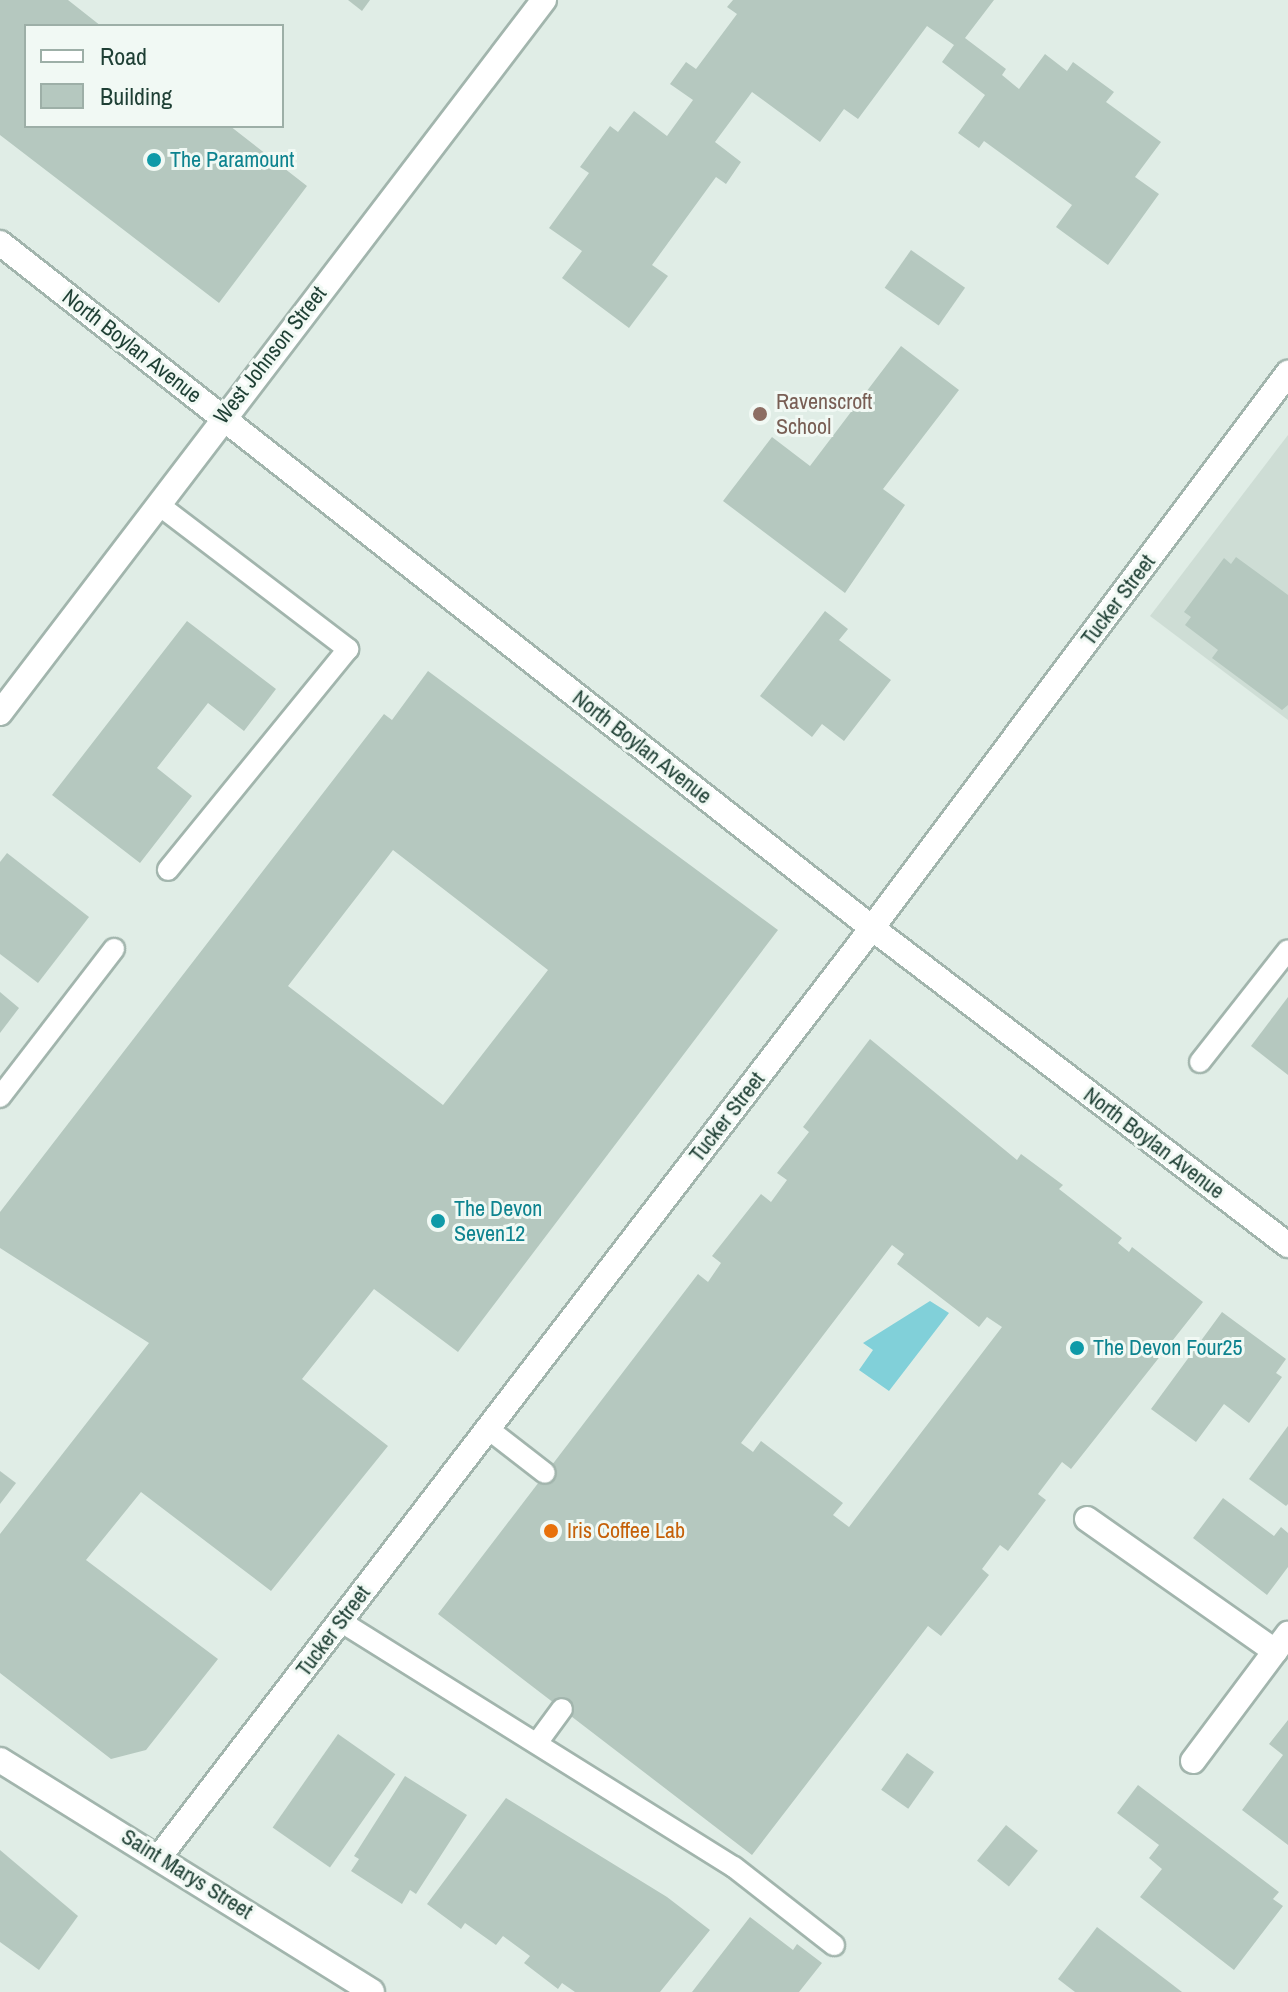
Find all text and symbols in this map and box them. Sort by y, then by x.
legend [24,24,284,128]
text: Road [100,40,147,72]
text: Building [100,80,172,112]
place label: The Paramount [170,147,294,173]
marker: The Paramount [145,151,163,169]
street label: West Johnson Street [208,281,332,429]
street label: North Boylan Avenue [57,283,207,409]
place label: Ravenscroft School [776,388,872,440]
marker: Ravenscroft School [751,405,769,423]
street label: Tucker Street [1075,549,1161,651]
street label: North Boylan Avenue [567,684,717,810]
street label: Tucker Street [684,1067,770,1167]
street label: North Boylan Avenue [1078,1081,1230,1205]
place label: The Devon Seven12 [454,1195,542,1246]
marker: The Devon Seven12 [429,1212,447,1230]
place label: The Devon Four25 [1093,1335,1243,1361]
marker: The Devon Four25 [1068,1339,1086,1357]
place label: Iris Coffee Lab [567,1518,685,1544]
marker: Iris Coffee Lab [542,1522,560,1540]
street label: Tucker Street [290,1580,376,1682]
street label: Saint Marys Street [117,1823,257,1925]

